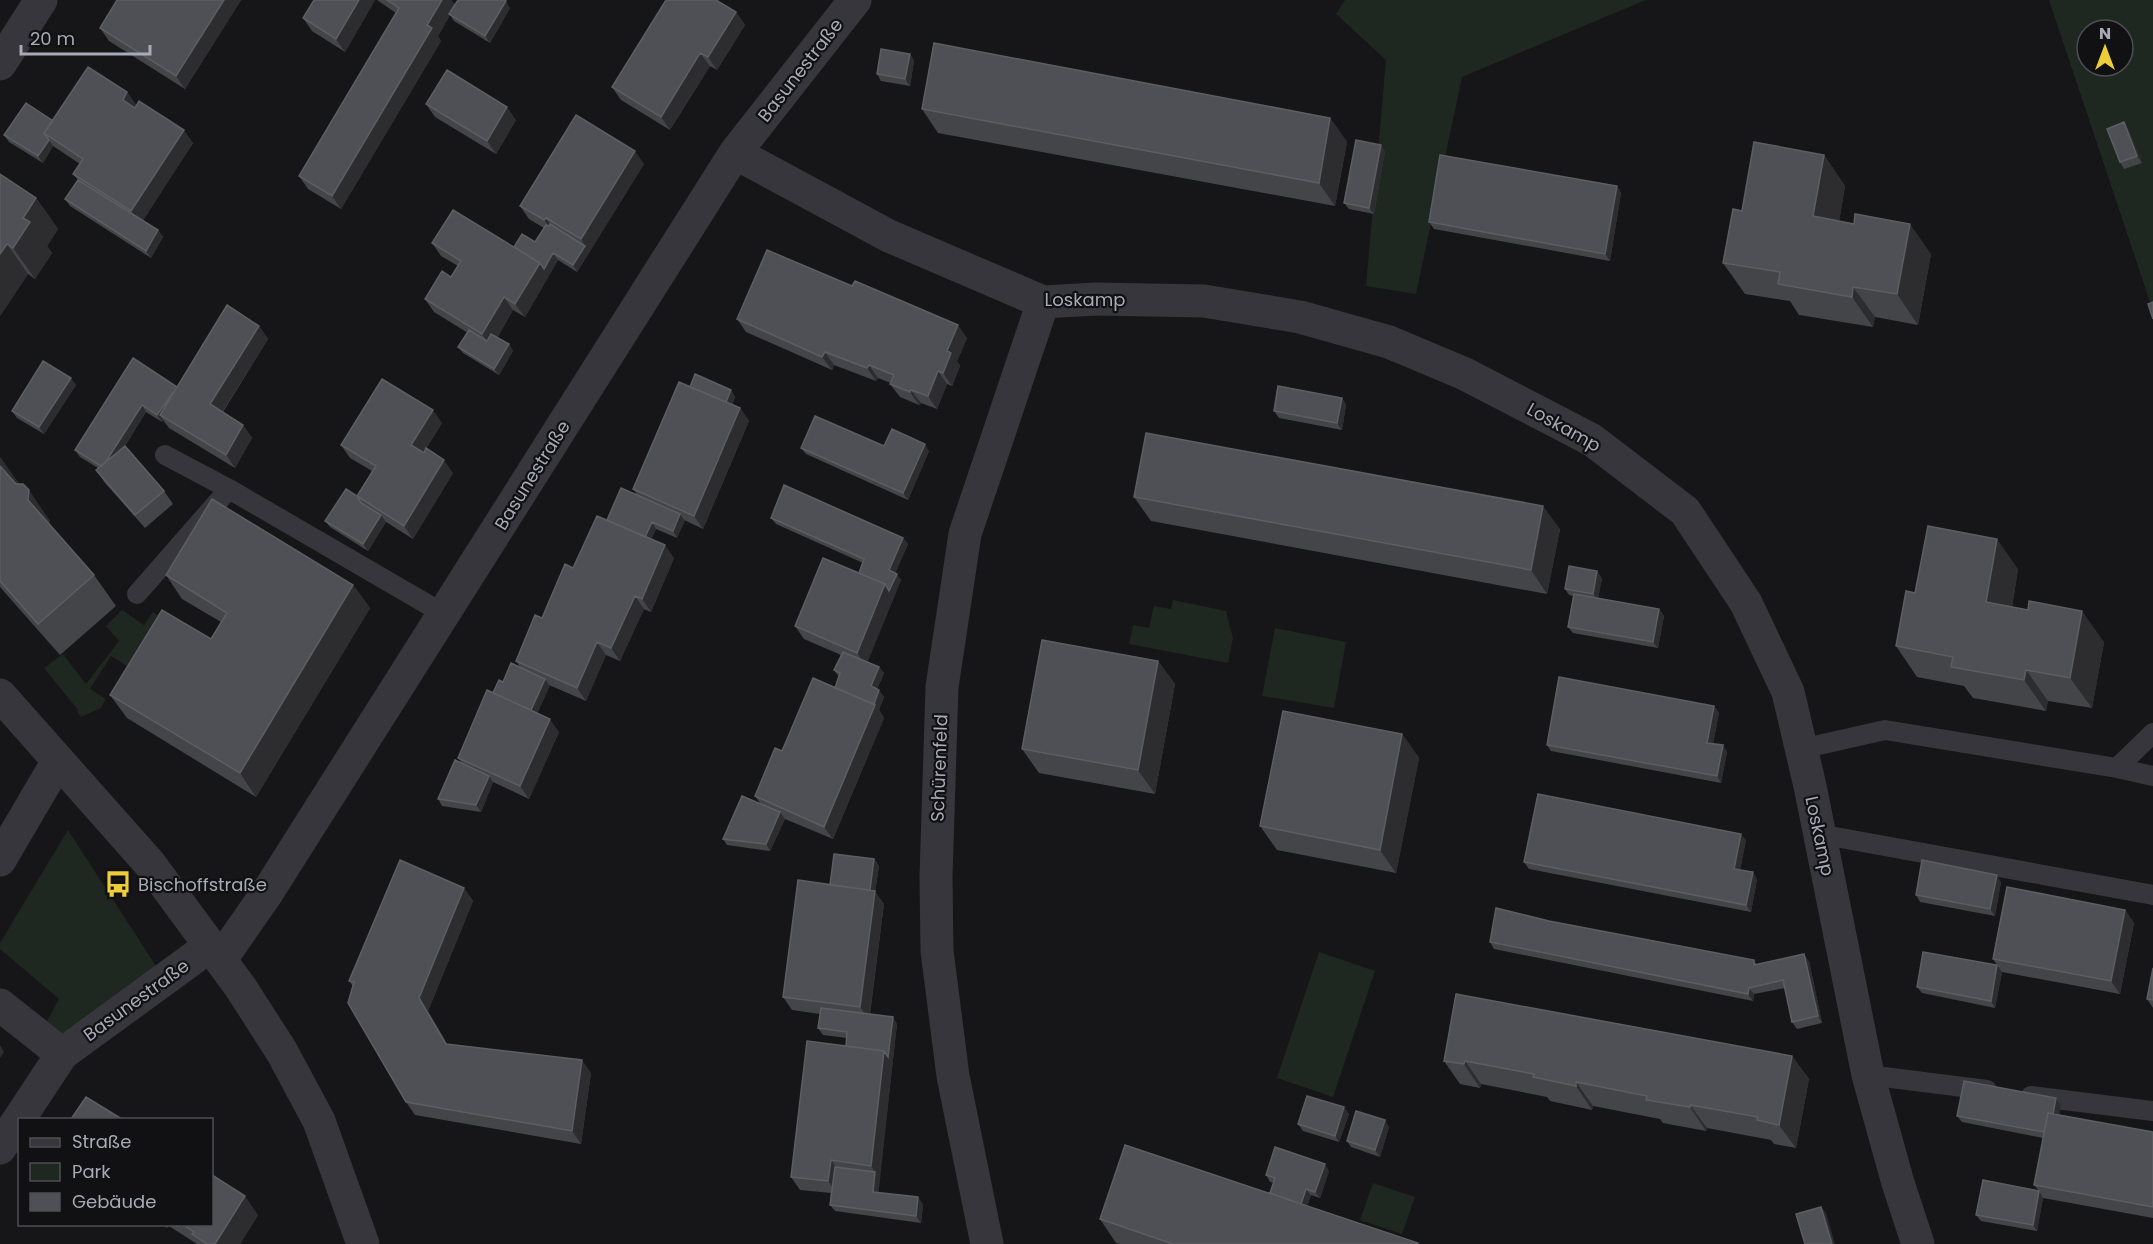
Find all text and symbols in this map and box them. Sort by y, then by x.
street label: Basunestraße [752,13,848,127]
scale bar [21,18,150,56]
north arrow [2075,18,2135,78]
text: N [2099,22,2111,45]
text: 20 m [30,26,75,51]
street label: Loskamp [1045,287,1125,312]
street label: Loskamp [1523,396,1605,458]
street label: Basunestraße [488,415,576,535]
street label: Schürenfeld [925,714,953,822]
street label: Loskamp [1799,794,1841,878]
bus stop icon: Bischoffstraße [103,869,133,899]
place label: Bischoffstraße [138,872,267,897]
street label: Basunestraße [78,953,194,1047]
legend [18,1118,213,1226]
text: Straße [72,1129,131,1154]
text: Park [72,1159,111,1184]
text: Gebäude [72,1189,156,1214]

